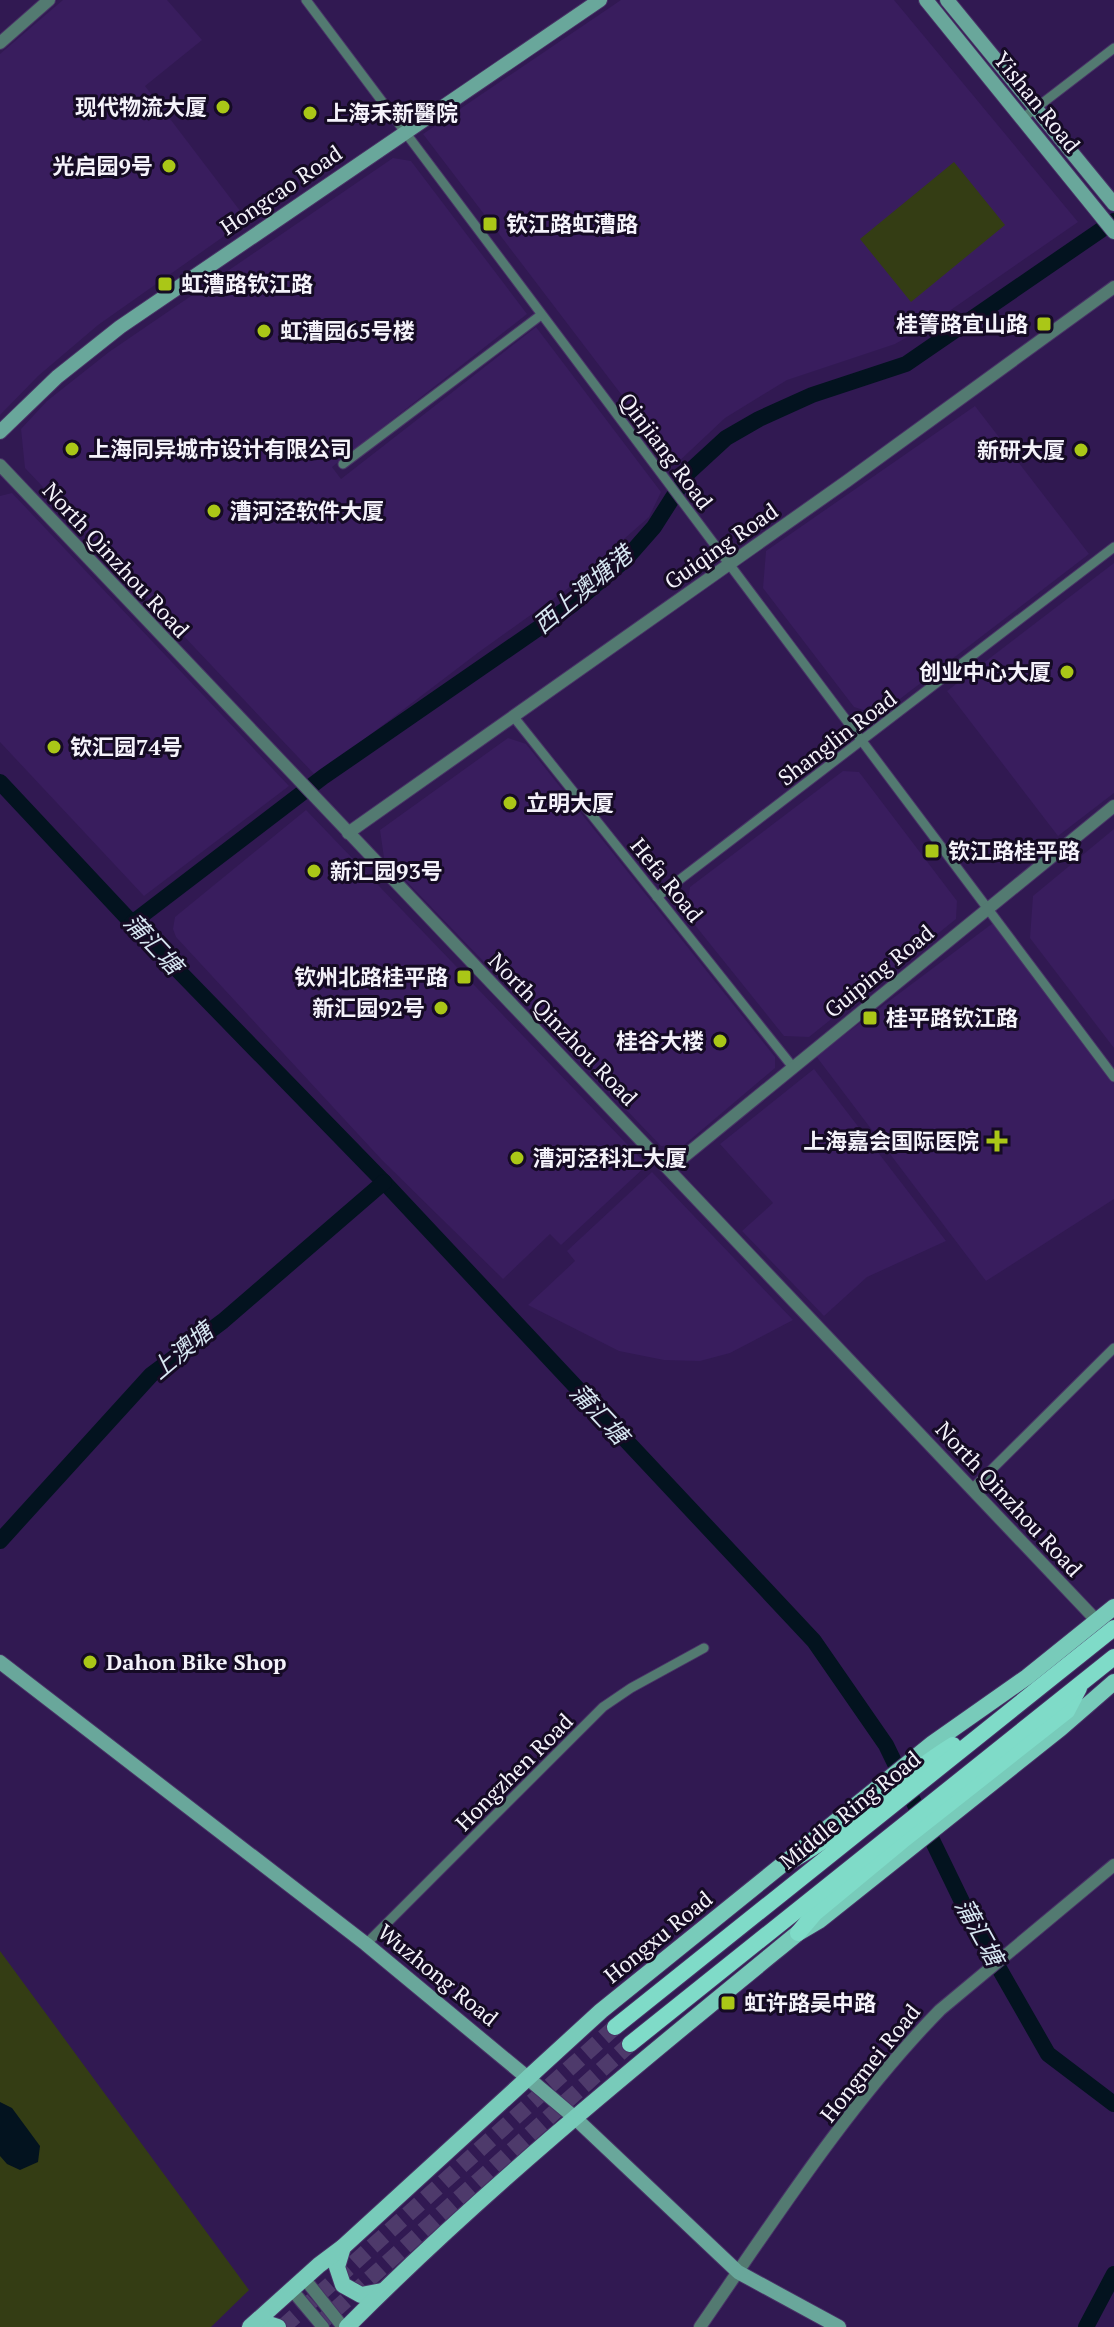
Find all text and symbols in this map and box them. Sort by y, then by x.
street label: Yishan Road [988,45,1087,158]
place label: 现代物流大厦 [75,92,207,121]
marker: 现代物流大厦 [214,98,232,116]
place label: 上海禾新醫院 [326,98,458,127]
marker: 上海禾新醫院 [301,104,319,122]
street label: Hongcao Road [214,138,347,241]
place label: 光启园9号 [53,151,153,180]
marker: 光启园9号 [160,157,178,175]
place label: 钦江路虹漕路 [506,209,638,238]
marker: 钦江路虹漕路 [481,215,499,233]
place label: 虹漕路钦江路 [181,269,313,298]
marker: 虹漕路钦江路 [156,275,174,293]
place label: 桂箐路宜山路 [896,309,1028,338]
marker: 桂箐路宜山路 [1035,315,1053,333]
place label: 虹漕园65号楼 [280,316,415,345]
marker: 虹漕园65号楼 [255,322,273,340]
street label: Qinjiang Road [613,386,720,515]
place label: 上海同异城市设计有限公司 [88,434,352,463]
place label: 新研大厦 [977,435,1065,464]
marker: 上海同异城市设计有限公司 [63,440,81,458]
marker: 新研大厦 [1072,441,1090,459]
street label: North Qinzhou Road [37,476,196,643]
place label: 漕河泾软件大厦 [230,496,384,525]
street label: Guiqing Road [658,496,783,595]
marker: 漕河泾软件大厦 [205,502,223,520]
water label: 西上澳塘港 [526,536,641,640]
place label: 创业中心大厦 [919,657,1051,686]
marker: 创业中心大厦 [1058,663,1076,681]
street label: Shanglin Road [772,684,902,792]
place label: 钦汇园74号 [70,732,183,761]
marker: 钦汇园74号 [45,738,63,756]
place label: 立明大厦 [526,788,614,817]
marker: 立明大厦 [501,794,519,812]
street label: Hefa Road [625,832,710,928]
place label: 钦江路桂平路 [948,836,1080,865]
marker: 钦江路桂平路 [923,842,941,860]
place label: 新汇园93号 [330,856,443,885]
marker: 新汇园93号 [305,862,323,880]
water label: 蒲汇塘 [117,906,193,983]
street label: Guiping Road [818,918,939,1024]
street label: North Qinzhou Road [483,946,644,1111]
place label: 钦州北路桂平路 [294,962,448,991]
marker: 钦州北路桂平路 [455,968,473,986]
place label: 新汇园92号 [312,993,425,1022]
marker: 新汇园92号 [432,999,450,1017]
place label: 桂平路钦江路 [886,1003,1018,1032]
marker: 桂平路钦江路 [861,1009,879,1027]
place label: 桂谷大楼 [616,1026,704,1055]
marker: 桂谷大楼 [711,1032,729,1050]
place label: 上海嘉会国际医院 [803,1126,979,1155]
marker: 上海嘉会国际医院 [986,1130,1008,1152]
place label: 漕河泾科汇大厦 [533,1143,687,1172]
marker: 漕河泾科汇大厦 [508,1149,526,1167]
water label: 上澳塘 [143,1312,222,1386]
water label: 蒲汇塘 [563,1376,639,1453]
street label: North Qinzhou Road [930,1415,1089,1582]
place label: Dahon Bike Shop [106,1647,286,1676]
marker: Dahon Bike Shop [81,1653,99,1671]
street label: Hongzhen Road [449,1707,579,1837]
street label: Middle Ring Road [773,1744,926,1875]
street label: Hongxu Road [598,1884,718,1989]
water label: 蒲汇塘 [948,1892,1013,1974]
street label: Wuzhong Road [372,1917,504,2032]
place label: 虹许路吴中路 [744,1988,876,2017]
marker: 虹许路吴中路 [719,1994,737,2012]
street label: Hongmei Road [813,1998,926,2128]

